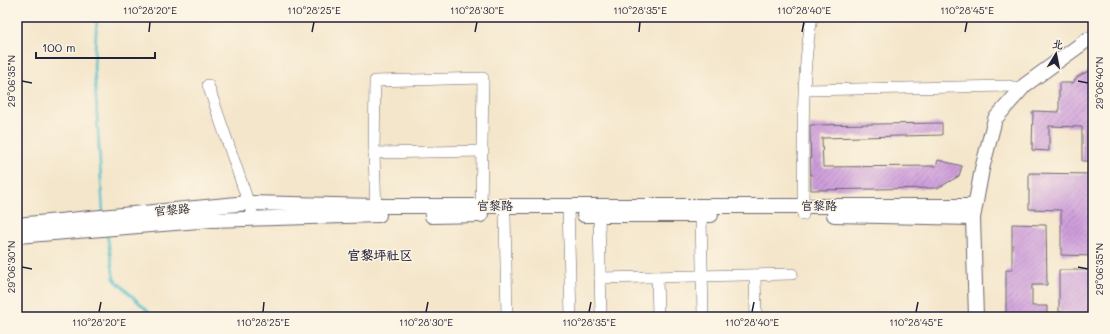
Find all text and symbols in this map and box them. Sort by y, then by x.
text: 110°28'20"E [123,3,177,17]
text: 110°28'25"E [287,3,341,17]
text: 110°28'30"E [450,3,504,17]
text: 110°28'35"E [613,3,667,17]
text: 110°28'40"E [777,3,831,17]
text: 110°28'45"E [940,3,994,17]
scale bar [36,34,155,60]
north arrow [1036,34,1076,74]
text: 北 [1051,35,1065,52]
text: 100 m [42,39,76,55]
text: 29°06'35"N [4,55,18,107]
text: 29°06'40"N [1092,57,1106,109]
street label: 官黎路 [477,197,513,213]
street label: 官黎路 [801,197,837,213]
street label: 官黎路 [153,199,191,219]
text: 29°06'30"N [4,241,18,293]
text: 29°06'35"N [1092,243,1106,295]
district label: 官黎坪社区 [347,246,413,263]
text: 110°28'20"E [72,315,126,329]
text: 110°28'25"E [236,315,290,329]
text: 110°28'30"E [399,315,453,329]
text: 110°28'35"E [562,315,616,329]
text: 110°28'40"E [725,315,779,329]
text: 110°28'45"E [889,315,943,329]

